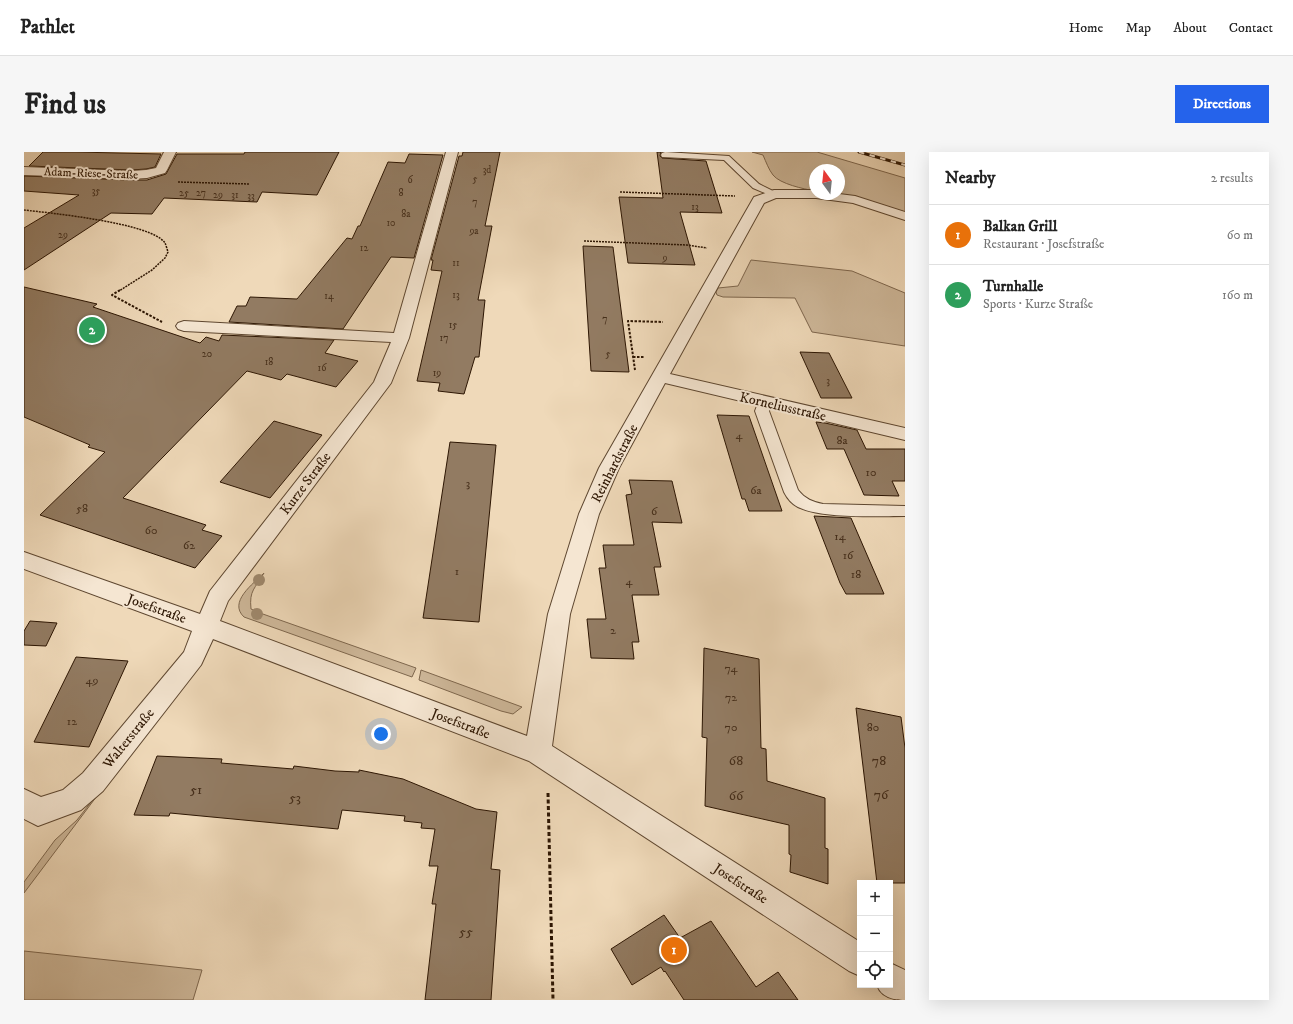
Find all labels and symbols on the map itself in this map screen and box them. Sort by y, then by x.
street label: Adam-Riese-Straße [44,164,138,183]
house number: 3d [483,164,491,176]
north arrow [809,164,845,200]
house number: 5 [473,173,478,185]
house number: 6 [407,174,413,186]
house number: 35 [92,185,100,197]
house number: 25 [179,187,189,199]
house number: 27 [196,187,206,199]
house number: 8 [398,187,404,199]
house number: 29 [213,189,223,201]
house number: 31 [231,189,239,201]
house number: 33 [247,190,255,202]
house number: 7 [472,196,478,208]
house number: 13 [691,201,699,213]
house number: 8a [401,208,411,220]
house number: 10 [386,217,396,229]
house number: 9a [468,225,479,237]
house number: 29 [58,229,68,241]
house number: 12 [360,242,368,254]
house number: 9 [662,252,668,264]
house number: 11 [452,257,460,269]
house number: 13 [452,289,460,301]
house number: 14 [324,290,334,302]
house number: 7 [602,313,608,325]
pin: 2 [79,315,105,345]
house number: 15 [449,319,457,331]
house number: 17 [440,332,448,344]
house number: 20 [202,348,212,360]
house number: 5 [606,348,611,360]
house number: 18 [265,356,273,368]
house number: 16 [318,362,327,374]
house number: 19 [433,367,441,379]
house number: 3 [826,375,830,387]
street label: Korneliusstraße [738,388,828,426]
street label: Reinhardstraße [587,421,643,506]
house number: 4 [736,428,744,443]
house number: 8a [836,433,848,448]
street label: Kurze Straße [276,449,335,518]
house number: 10 [866,465,876,480]
house number: 3 [466,476,470,491]
house number: 6a [750,483,763,498]
house number: 58 [76,501,88,516]
house number: 6 [651,504,658,519]
house number: 60 [145,523,157,538]
house number: 14 [834,529,847,544]
house number: 62 [183,538,195,553]
house number: 16 [843,548,854,563]
house number: 1 [455,564,459,579]
house number: 18 [851,567,861,582]
house number: 4 [626,574,634,589]
street label: Josefstraße [123,589,189,628]
house number: 2 [610,623,616,638]
house number: 74 [724,661,739,676]
house number: 49 [86,673,98,688]
house number: 72 [725,690,737,705]
street label: Josefstraße [427,704,493,743]
street label: Walterstraße [98,705,159,773]
house number: 12 [67,714,77,729]
house number: 70 [725,720,737,735]
house number: 80 [867,720,879,735]
your location [371,724,391,744]
house number: 68 [729,752,743,770]
house number: 78 [872,752,886,770]
house number: 51 [190,781,202,799]
house number: 76 [874,786,889,804]
house number: 66 [729,787,744,805]
house number: 53 [289,789,301,807]
street label: Josefstraße [708,858,771,908]
house number: 55 [459,923,473,941]
pin: 1 [661,935,687,965]

